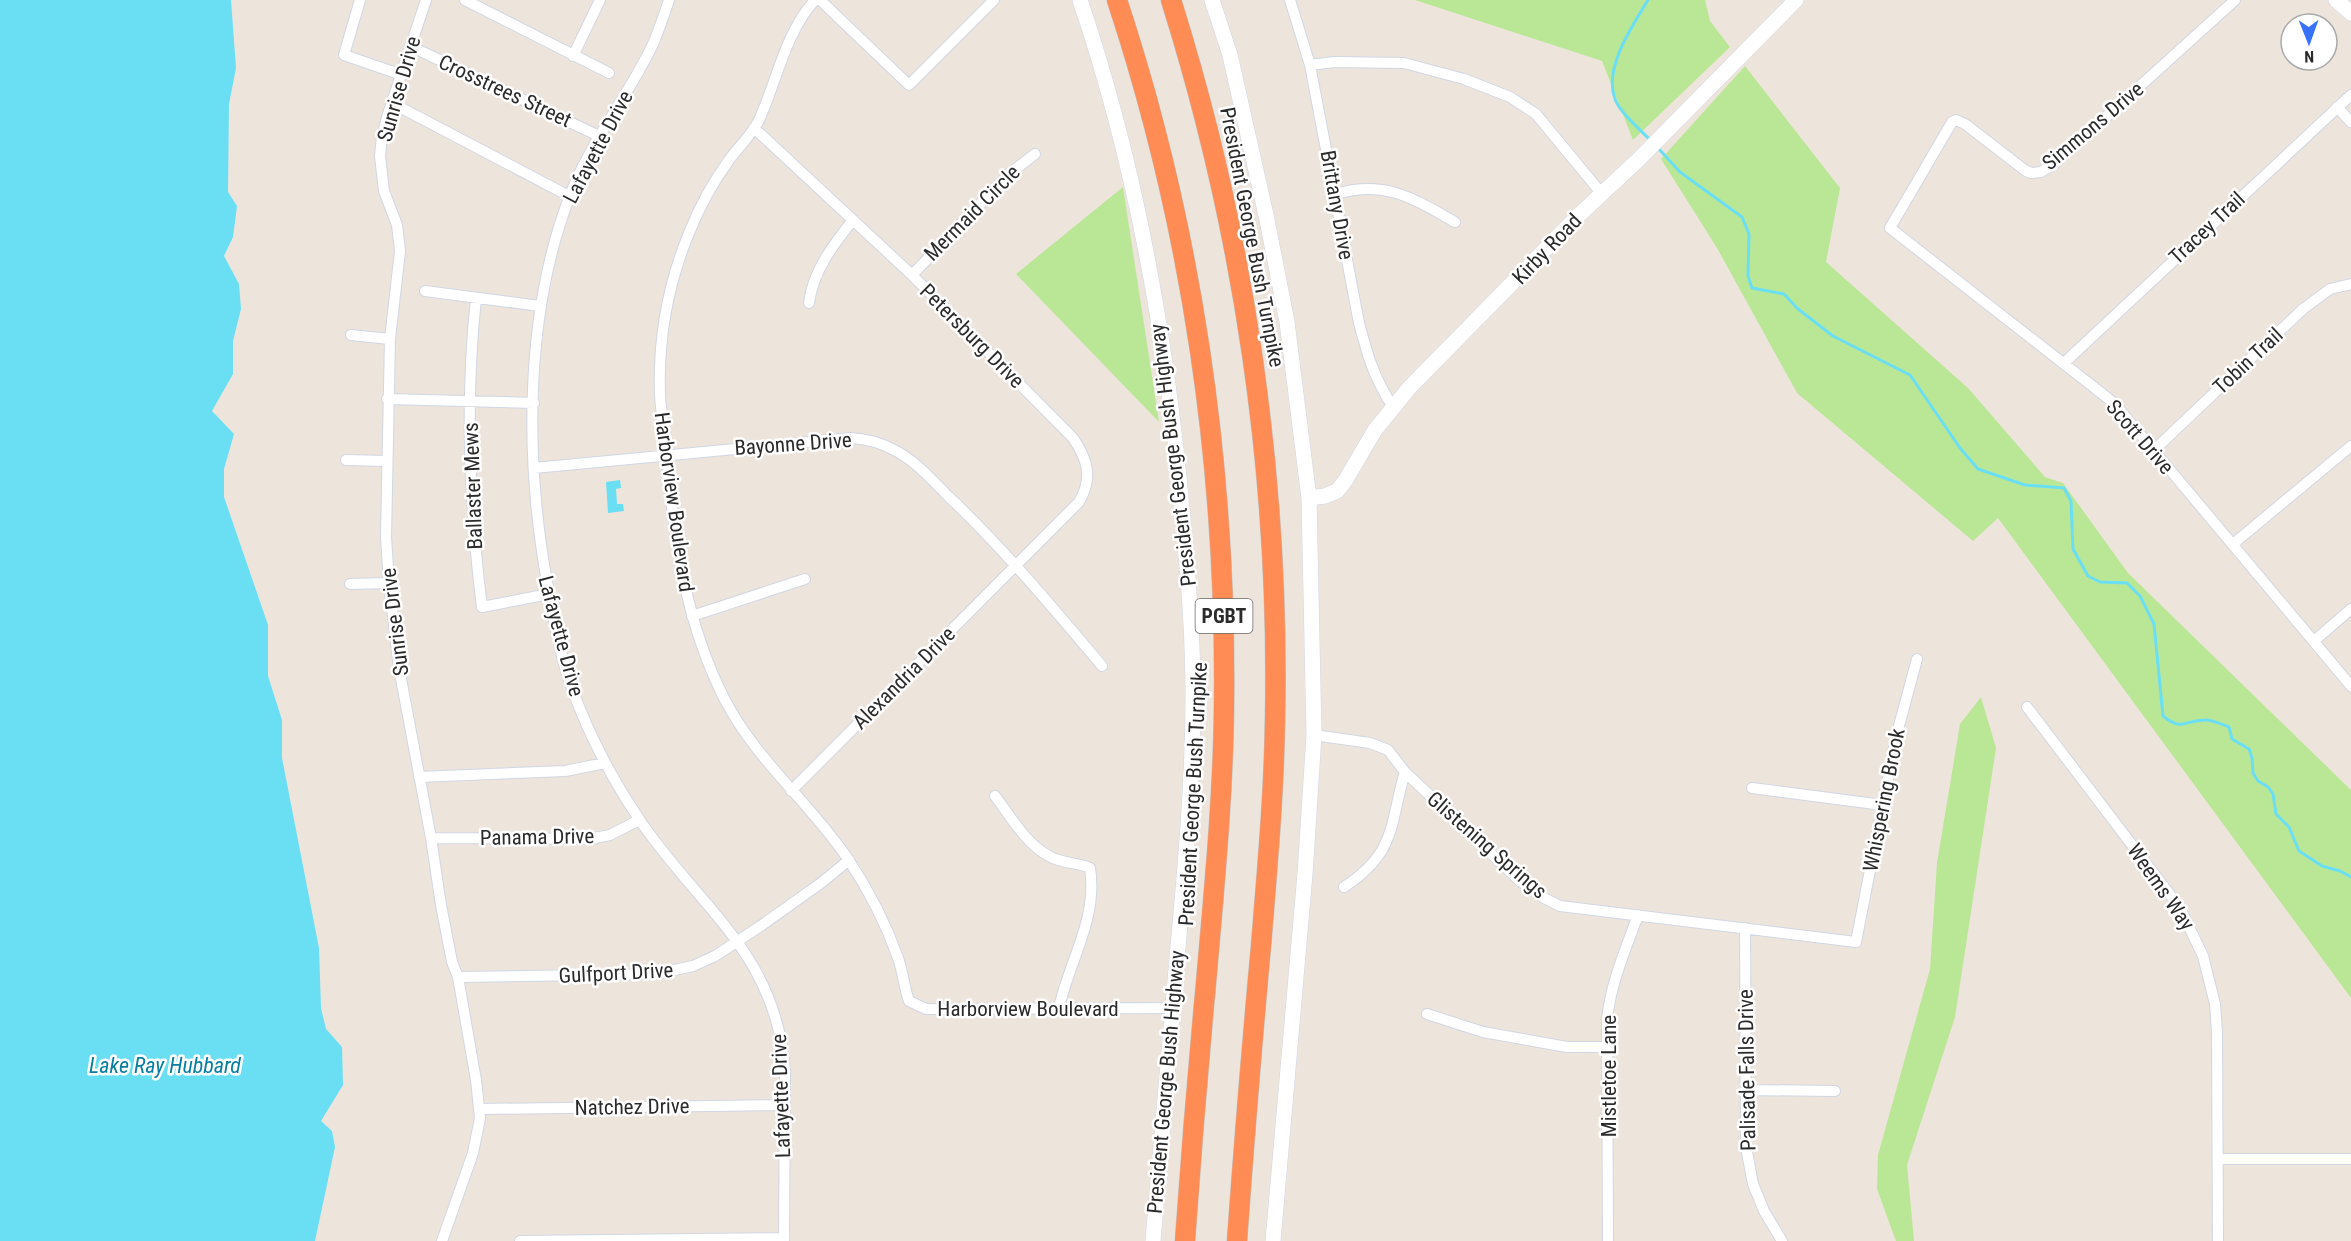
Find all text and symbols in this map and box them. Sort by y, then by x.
north arrow [2279,12,2339,72]
street label: Sunrise Drive [373,33,426,144]
text: N [2304,47,2314,66]
street label: Crosstrees Street [435,50,575,132]
street label: Simmons Drive [2038,77,2148,175]
street label: Lafayette Drive [558,86,638,207]
street label: President George Bush Turnpike [1215,105,1289,369]
street label: Brittany Drive [1316,148,1358,262]
street label: Mermaid Circle [919,160,1025,266]
street label: Tracey Trail [2164,187,2250,269]
street label: Kirby Road [1508,209,1586,289]
street label: Petersburg Drive [915,279,1029,393]
street label: President George Bush Highway [1145,322,1201,588]
street label: Tobin Trail [2208,323,2288,399]
street label: Scott Drive [2101,395,2179,479]
street label: Harborview Boulevard [650,411,698,593]
street label: Ballaster Mews [459,422,487,550]
street label: Bayonne Drive [734,428,853,460]
street label: Sunrise Drive [376,567,414,677]
street label: Lafayette Drive [533,573,589,699]
road number: PGBT [1196,599,1252,633]
street label: Alexandria Drive [848,622,960,734]
street label: President George Bush Turnpike [1174,661,1212,927]
street label: Whispering Brook [1858,726,1910,874]
street label: Glistening Springs [1422,787,1552,903]
street label: Panama Drive [480,824,595,850]
street label: Weems Way [2123,839,2200,935]
street label: President George Bush Highway [1143,949,1189,1215]
street label: Gulfport Drive [558,958,674,988]
street label: Palisade Falls Drive [1734,989,1760,1151]
street label: Harborview Boulevard [937,997,1119,1021]
street label: Mistletoe Lane [1597,1015,1621,1137]
street label: Lafayette Drive [767,1033,795,1158]
water label: Lake Ray Hubbard [89,1053,241,1078]
street label: Natchez Drive [574,1094,690,1120]

